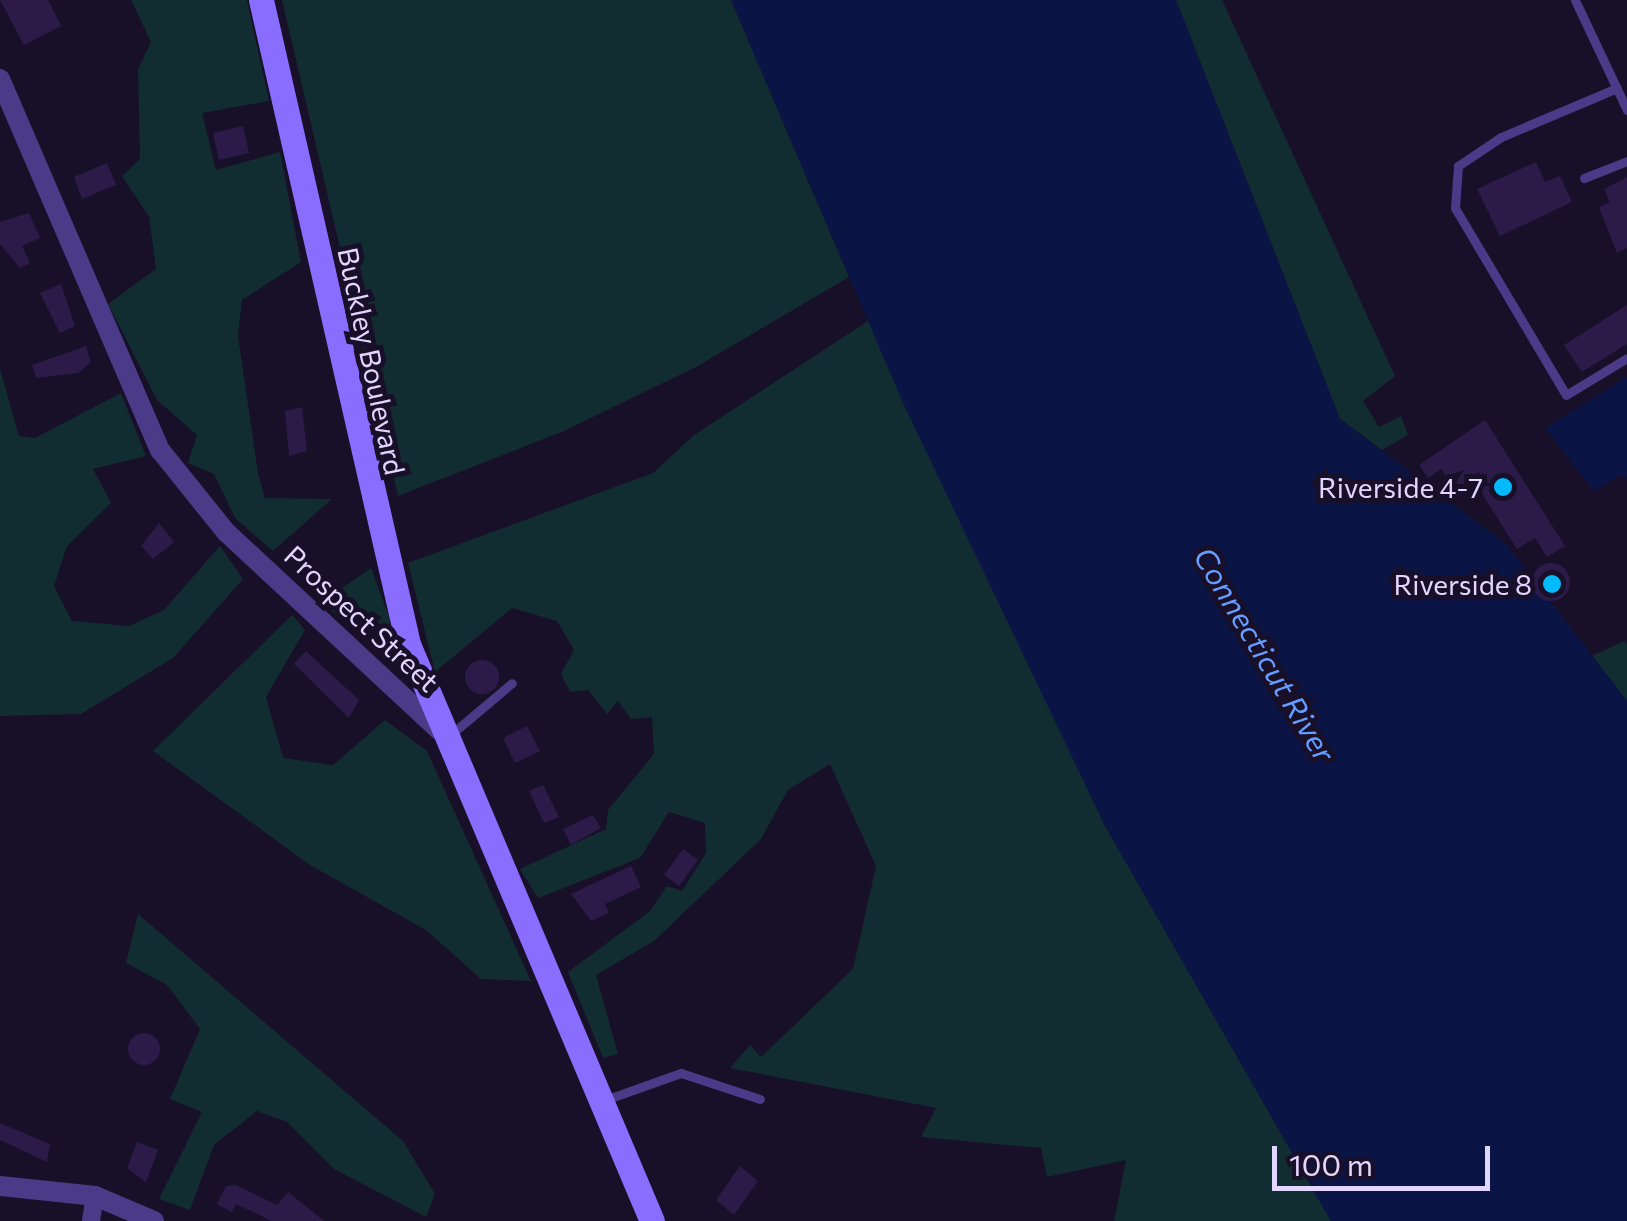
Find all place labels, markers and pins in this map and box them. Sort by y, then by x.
place label: Riverside 4-7 [1318,470,1483,504]
marker: Riverside 4-7 [1492,476,1514,498]
place label: Riverside 8 [1393,567,1532,601]
marker: Riverside 8 [1541,573,1563,595]

